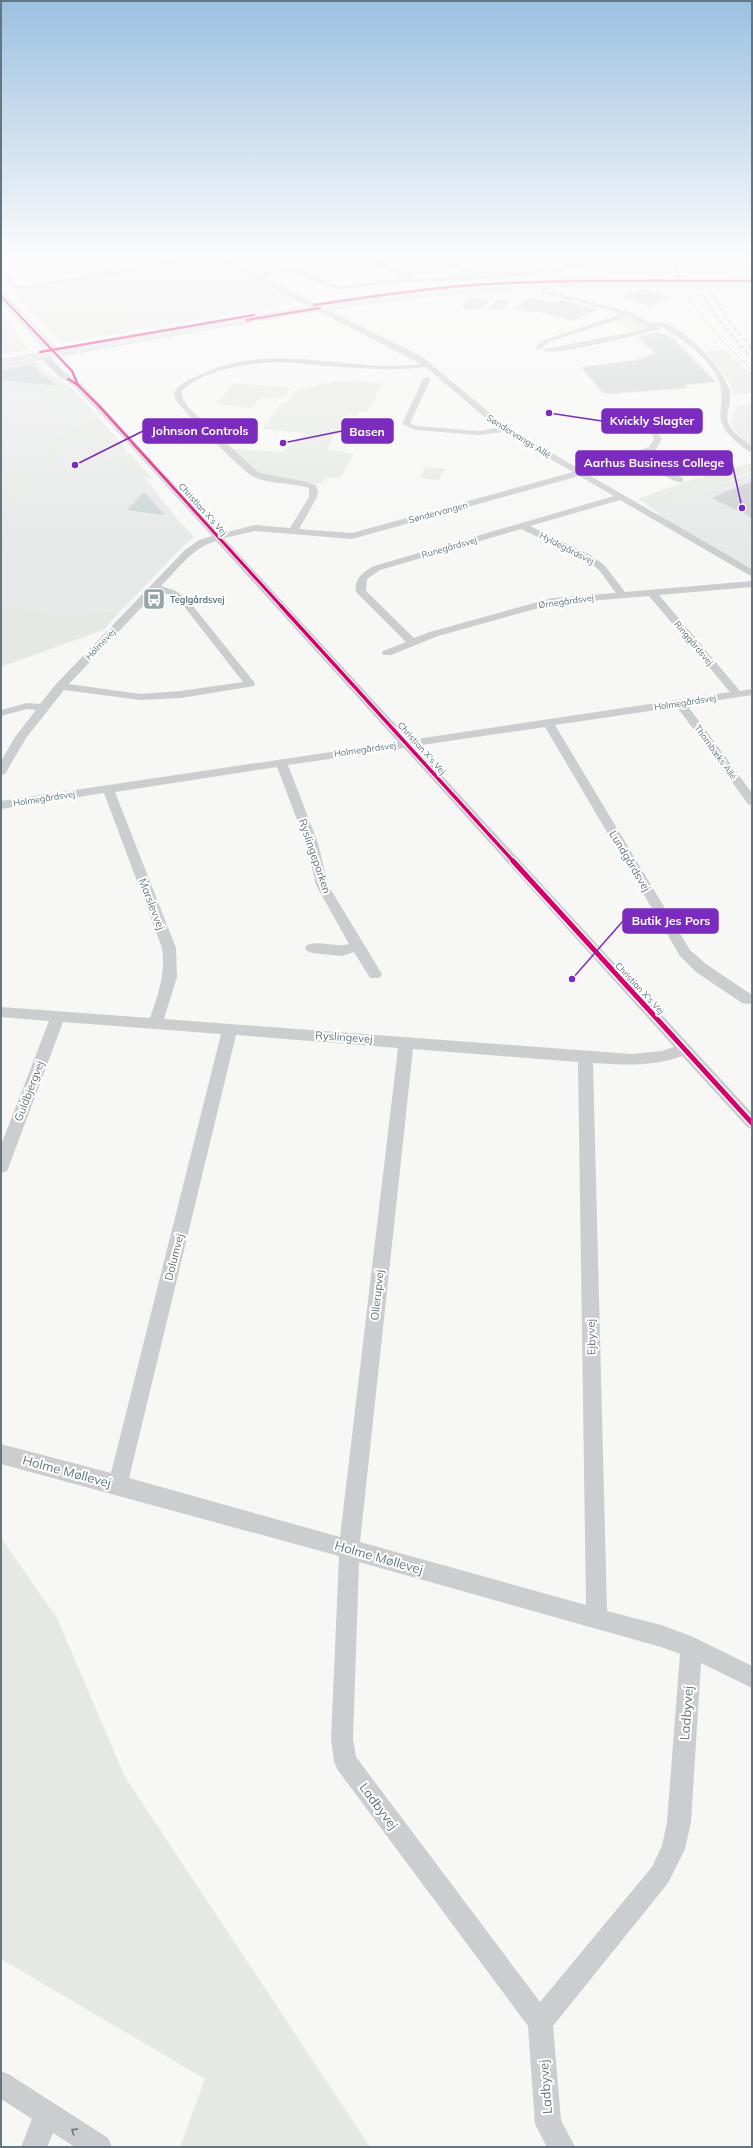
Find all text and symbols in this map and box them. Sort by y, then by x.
callout: Kvickly Slagter [602,409,702,433]
street label: Søndervangs Allé [485,412,553,460]
text: Kvickly Slagter [610,413,695,428]
callout: Johnson Controls [143,419,257,443]
callout: Basen [342,419,393,443]
text: Johnson Controls [151,423,249,438]
text: Basen [349,424,385,439]
callout: Aarhus Business College [576,451,732,475]
text: Aarhus Business College [584,455,725,470]
street label: Christian X's Vej [176,480,230,538]
street label: Søndervangen [407,499,469,525]
street label: Hyldegårdsvej [537,530,596,567]
street label: Runegårdsvej [420,534,478,560]
bus stop icon: Teglgårdsvej [141,586,167,612]
street label: Ørnegårdsvej [538,592,594,610]
place label: Teglgårdsvej [170,594,224,605]
street label: Ringgårdsvej [672,619,716,667]
street label: Holmevej [83,626,117,662]
street label: Holmegårdsvej [653,692,717,712]
street label: Christian X's Vej [395,719,449,777]
street label: Thornbæks Allé [692,723,740,782]
street label: Holmegårdsvej [333,739,397,759]
street label: Holmegårdsvej [12,788,76,808]
street label: Ryslingeparken [296,817,334,895]
street label: Lundgårdsvej [606,828,654,894]
street label: Marslevvej [136,876,168,932]
callout: Butik Jes Pors [623,909,718,933]
text: Butik Jes Pors [632,913,710,928]
street label: Christian X's Vej [613,960,667,1016]
street label: Ryslingevej [315,1028,373,1046]
street label: Guldbjergvej [11,1059,47,1123]
street label: Dalumvej [161,1232,187,1282]
street label: Ollerupvej [367,1269,387,1321]
street label: Ejbyvej [584,1319,598,1355]
street label: Holme Møllevej [21,1451,113,1491]
street label: Holme Møllevej [333,1537,425,1577]
street label: Ladbyvej [676,1685,696,1741]
street label: Ladbyvej [356,1779,402,1833]
street label: Ladbyvej [535,2059,555,2115]
one-way arrow [71,2128,78,2135]

